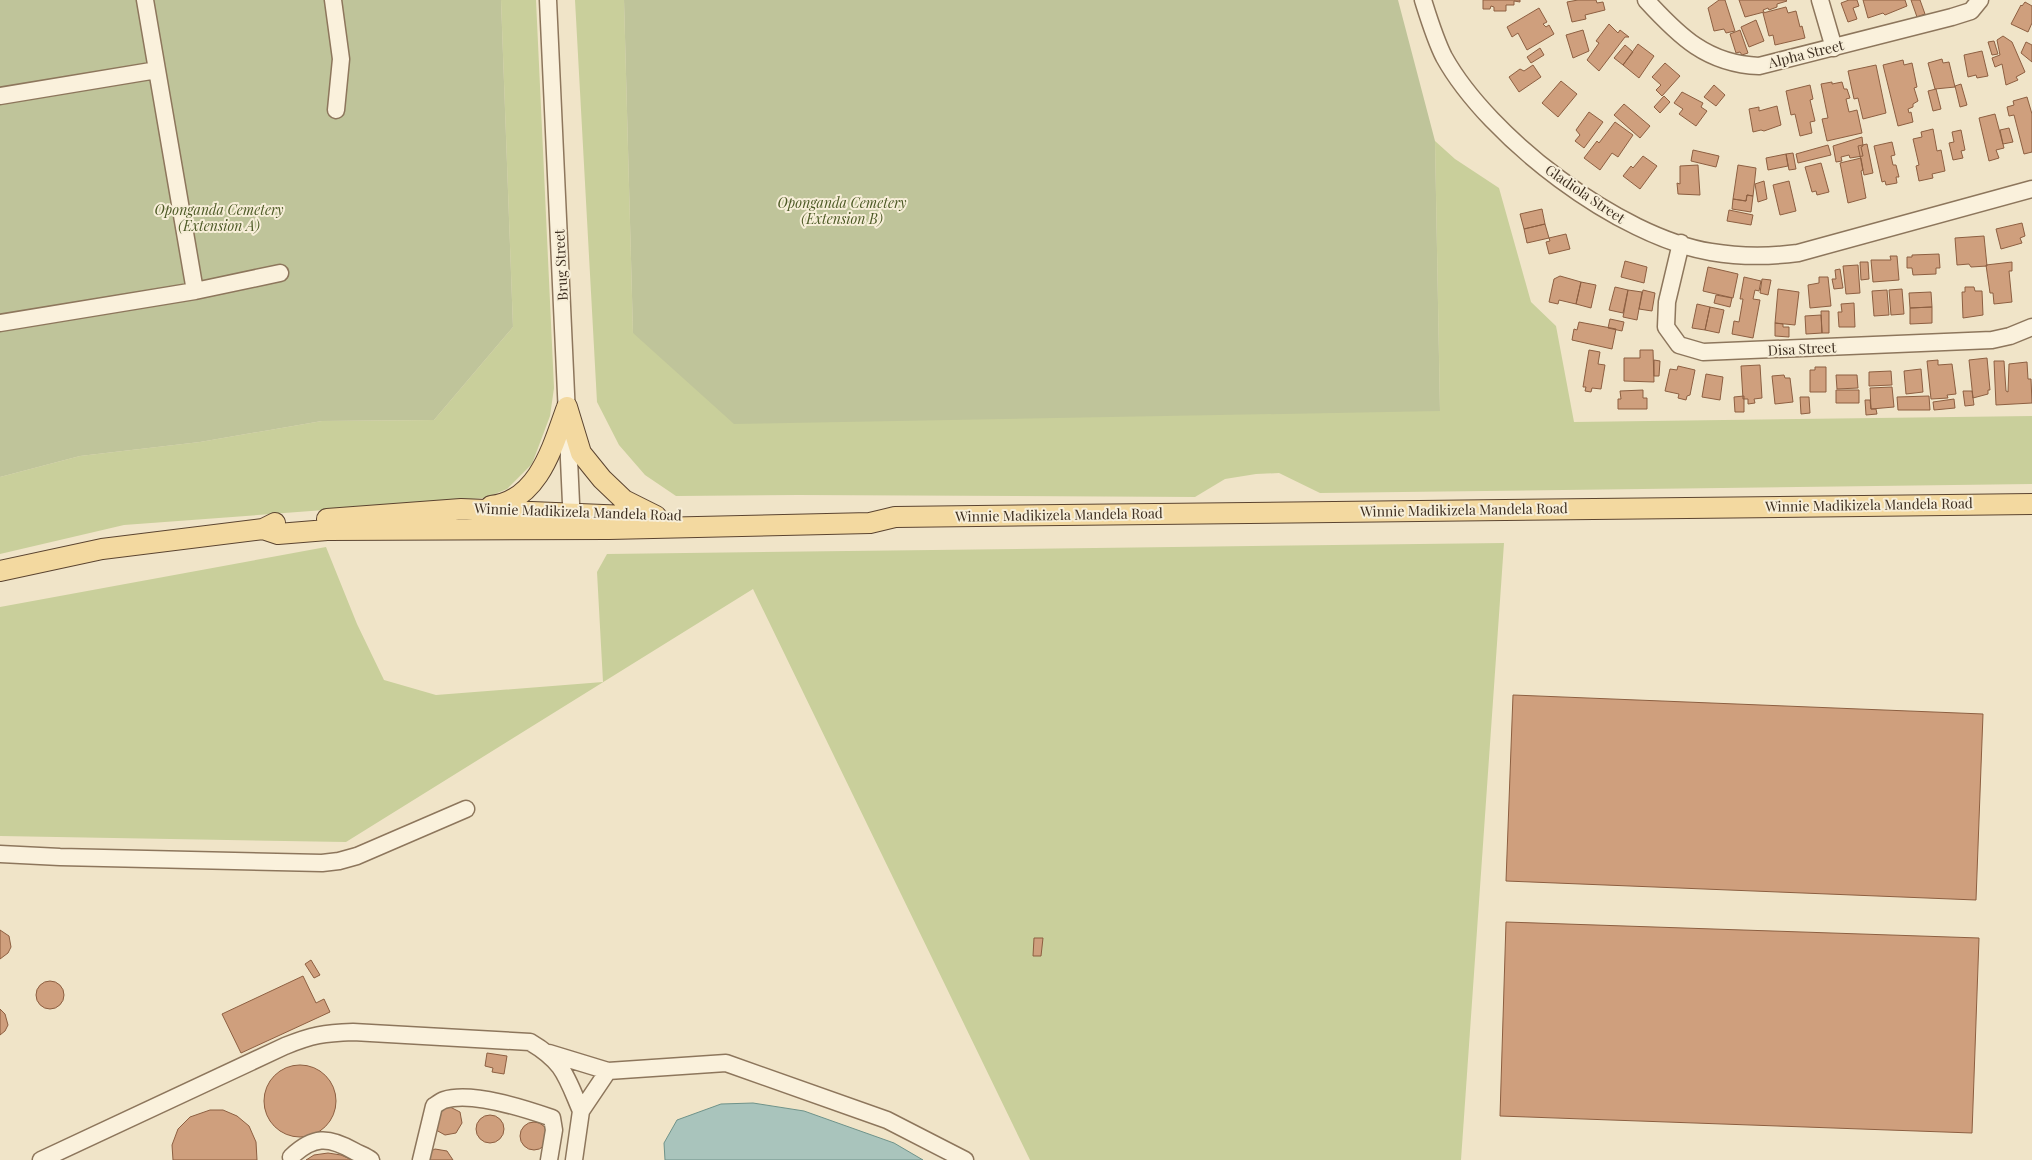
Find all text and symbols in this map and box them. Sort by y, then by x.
street label: Alpha Street [1765,35,1847,72]
street label: Gladiola Street [1542,160,1630,228]
park label: Oponganda Cemetery (Extension B) [777,193,907,228]
park label: Oponganda Cemetery (Extension A) [154,200,284,235]
street label: Brug Street [549,228,572,301]
street label: Disa Street [1767,337,1838,360]
street label: Winnie Madikizela Mandela Road [1764,493,1973,516]
street label: Winnie Madikizela Mandela Road [473,498,682,525]
street label: Winnie Madikizela Mandela Road [1359,498,1568,521]
street label: Winnie Madikizela Mandela Road [954,503,1163,526]

